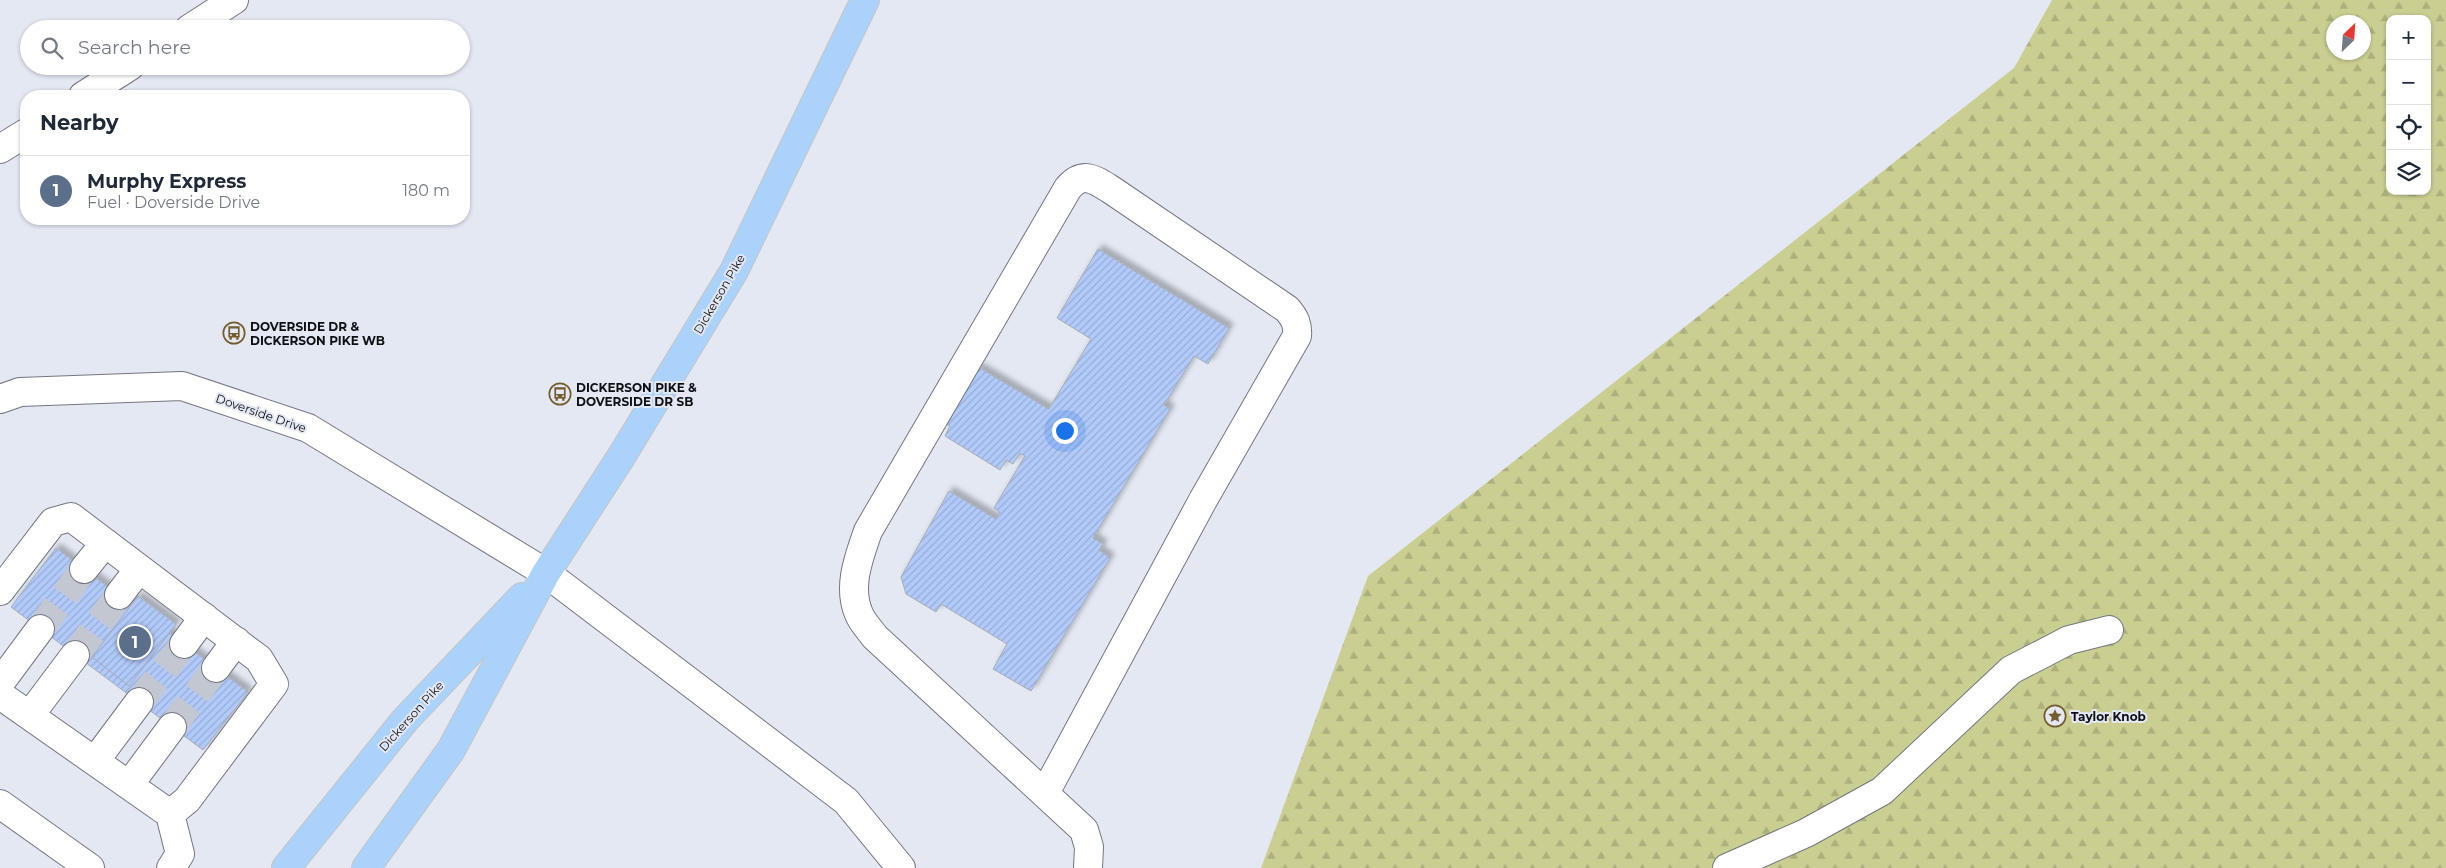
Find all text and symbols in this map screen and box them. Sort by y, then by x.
north arrow [2326,15,2371,60]
map controls [2386,15,2431,195]
button: + [2386,15,2431,60]
search box [20,20,470,75]
icon: search [38,34,66,62]
text: Search here [78,36,191,59]
button: − [2386,60,2431,105]
button: locate [2386,105,2431,150]
text: Nearby [40,110,119,135]
button: layers [2386,150,2431,195]
text: Murphy Express [87,170,246,193]
text: 1 [53,181,59,200]
text: 180 m [402,181,450,200]
text: Fuel · Doverside Drive [87,193,260,212]
street label: Dickerson Pike [690,252,748,336]
place label: DOVERSIDE DR & DICKERSON PIKE WB [250,319,385,348]
bus stop icon: DOVERSIDE DR & DICKERSON PIKE WB [222,321,246,345]
place label: DICKERSON PIKE & DOVERSIDE DR SB [576,380,697,409]
bus stop icon: DICKERSON PIKE & DOVERSIDE DR SB [548,382,572,406]
street label: Doverside Drive [214,390,308,436]
your location [1052,418,1078,444]
pin: 1 [119,623,151,661]
street label: Dickerson Pike [376,678,446,754]
place icon: Taylor Knob [2043,704,2067,728]
place label: Taylor Knob [2071,709,2146,724]

